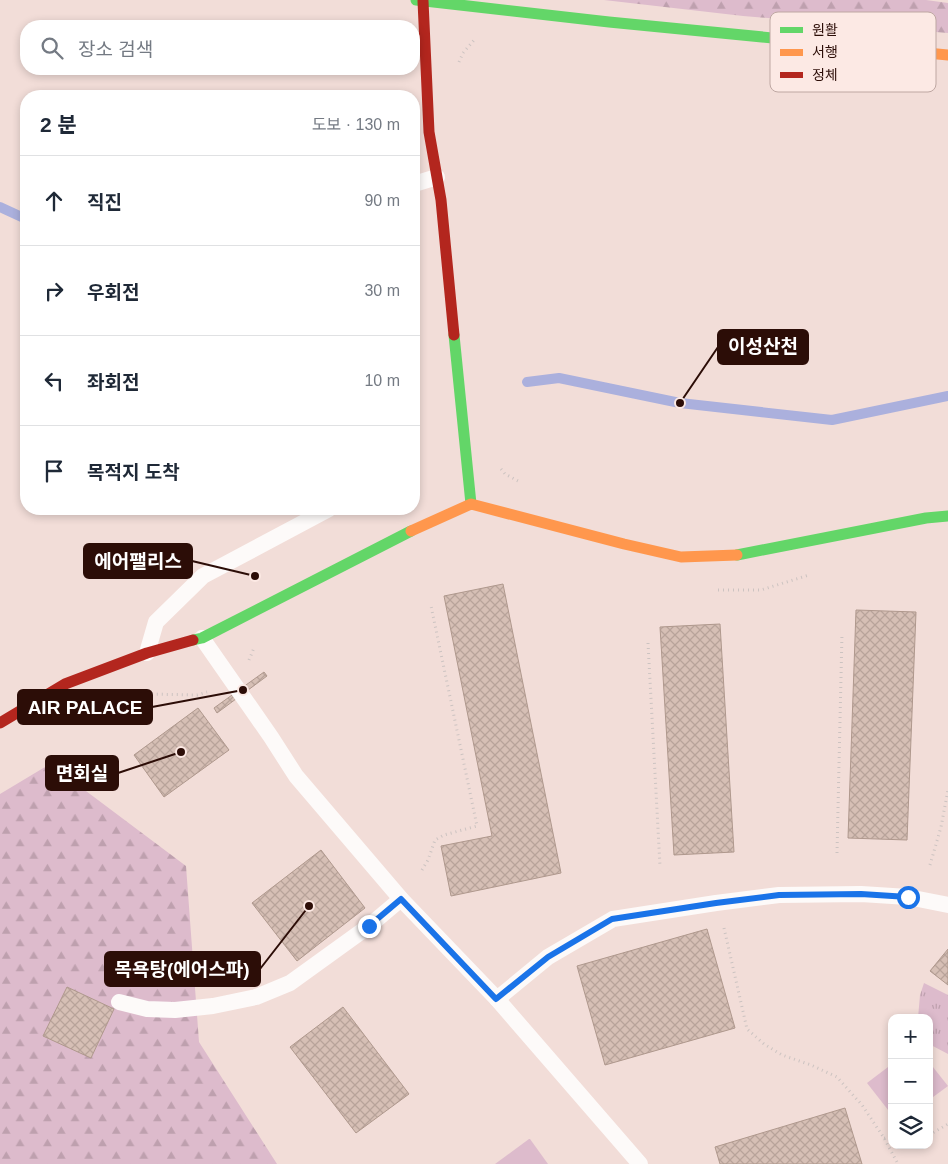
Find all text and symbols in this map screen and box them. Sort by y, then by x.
legend [770,12,936,92]
search box [20,20,420,75]
text: 원활 [812,22,838,38]
icon: search [38,34,66,62]
text: 장소 검색 [78,39,153,60]
text: 서행 [812,44,838,60]
text: 정체 [812,67,838,83]
text: 2 분 [40,113,77,136]
text: 도보 · 130 m [312,116,400,133]
icon: ahead [40,187,68,215]
text: 직진 [87,192,122,213]
text: 90 m [364,192,400,209]
icon: right [40,277,68,305]
text: 우회전 [87,282,139,303]
text: 30 m [364,282,400,299]
callout: 이성산천 [718,330,808,364]
text: 이성산천 [728,336,798,357]
icon: left [40,367,68,395]
text: 좌회전 [87,372,139,393]
text: 10 m [364,372,400,389]
icon: arrive [40,457,68,485]
text: 목적지 도착 [87,462,180,483]
callout: 에어팰리스 [84,544,192,578]
text: 에어팰리스 [94,551,182,572]
callout: AIR PALACE [18,690,152,724]
text: AIR PALACE [28,697,142,718]
callout: 면회실 [46,756,118,790]
text: 면회실 [56,763,108,784]
route start [897,886,920,909]
route end [358,915,381,938]
callout: 목욕탕(에어스파) [105,952,260,986]
text: 목욕탕(에어스파) [114,959,250,980]
map controls [888,1014,933,1149]
button: + [888,1014,933,1059]
button: − [888,1059,933,1104]
button: layers [888,1104,933,1149]

